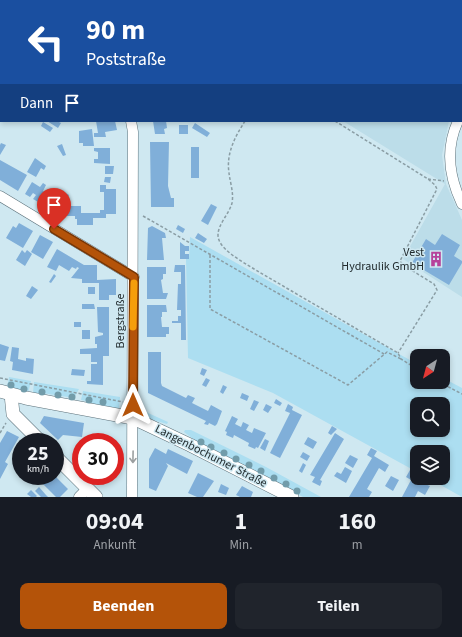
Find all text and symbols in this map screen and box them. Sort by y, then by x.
text: 90 m [86,10,145,50]
icon: left [20,16,72,68]
text: Poststraße [86,47,166,72]
icon: arrive [61,92,83,114]
text: Dann [20,93,53,114]
pin [37,188,71,229]
icon: arrive [43,194,65,216]
place label: Vest Hydraulik GmbH [341,244,424,275]
building icon: Vest Hydraulik GmbH [427,250,445,268]
street label: Bergstraße [112,294,129,348]
north arrow [410,349,450,389]
map controls [410,349,450,485]
position arrow [112,384,154,426]
button: search [410,397,450,437]
street label: Langenbochumer Straße [152,420,270,492]
speed limit sign: 30 [72,433,124,485]
text: 25 [27,440,49,468]
button: layers [410,445,450,485]
one-way arrow [129,450,137,463]
text: km/h [27,462,49,476]
text: 09:04 [86,504,144,539]
text: 1 [235,504,247,539]
text: 160 [338,504,376,539]
text: Ankunft [94,536,136,554]
text: Min. [229,536,252,554]
text: m [352,536,363,554]
button: Beenden [20,583,227,629]
button: Teilen [235,583,442,629]

